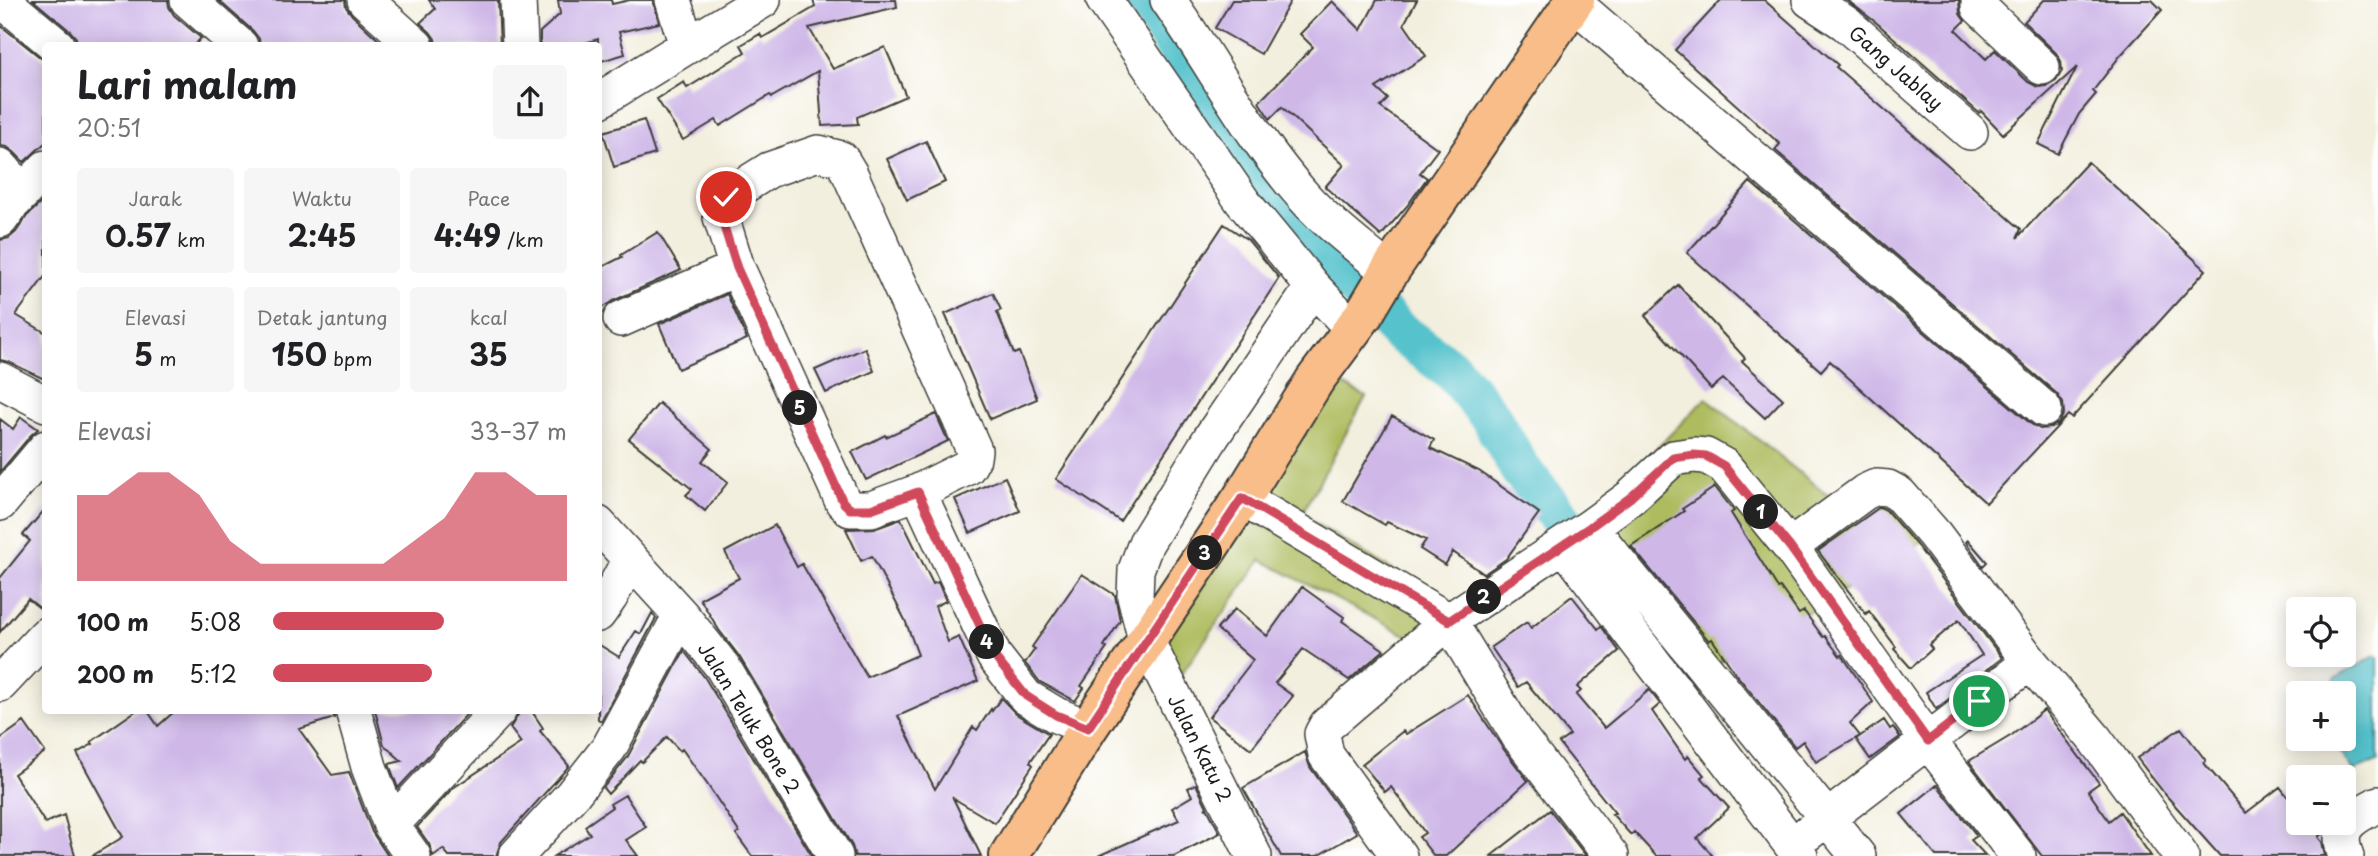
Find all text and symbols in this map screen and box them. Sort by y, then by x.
street label: Gang Jablay [1843,18,1950,116]
text: Lari malam [77,55,298,112]
button: share [493,65,567,139]
text: 20:51 [77,110,141,145]
pin [696,167,756,227]
icon: check [707,178,745,216]
text: Jarak [128,184,182,212]
text: Waktu [292,184,352,212]
text: Pace [467,184,510,212]
text: 0.57 [105,212,171,257]
text: 2:45 [287,212,357,257]
text: 4:49 [434,212,501,257]
text: km [171,225,206,253]
text: /km [501,225,544,253]
text: Elevasi [124,303,186,331]
text: Detak jantung [257,303,387,331]
text: kcal [470,303,508,331]
text: 5 [134,331,153,376]
text: 150 [271,331,327,376]
text: 35 [469,331,508,376]
text: m [153,344,177,372]
text: bpm [327,344,373,372]
pin: 5 [782,390,818,426]
text: 5 [793,393,806,421]
text: Elevasi [77,413,152,448]
text: 33–37 m [469,413,567,448]
pin: 1 [1744,494,1778,530]
text: 1 [1756,497,1765,525]
pin: 3 [1188,536,1222,570]
text: 3 [1198,538,1211,566]
pin: 2 [1466,580,1502,614]
text: 2 [1477,582,1490,610]
map controls [2286,597,2356,835]
button: locate [2286,597,2356,667]
text: 100 m [77,604,149,639]
text: 5:08 [189,604,242,639]
pin: 4 [970,624,1004,660]
text: 4 [980,627,993,655]
street label: Jalan Teluk Bone 2 [692,636,808,799]
text: 200 m [77,656,154,691]
text: 5:12 [189,656,237,691]
pin [1949,671,2009,731]
button: + [2286,681,2356,751]
icon: arrive [1960,682,1998,720]
street label: Jalan Katu 2 [1162,689,1240,806]
button: − [2286,765,2356,835]

